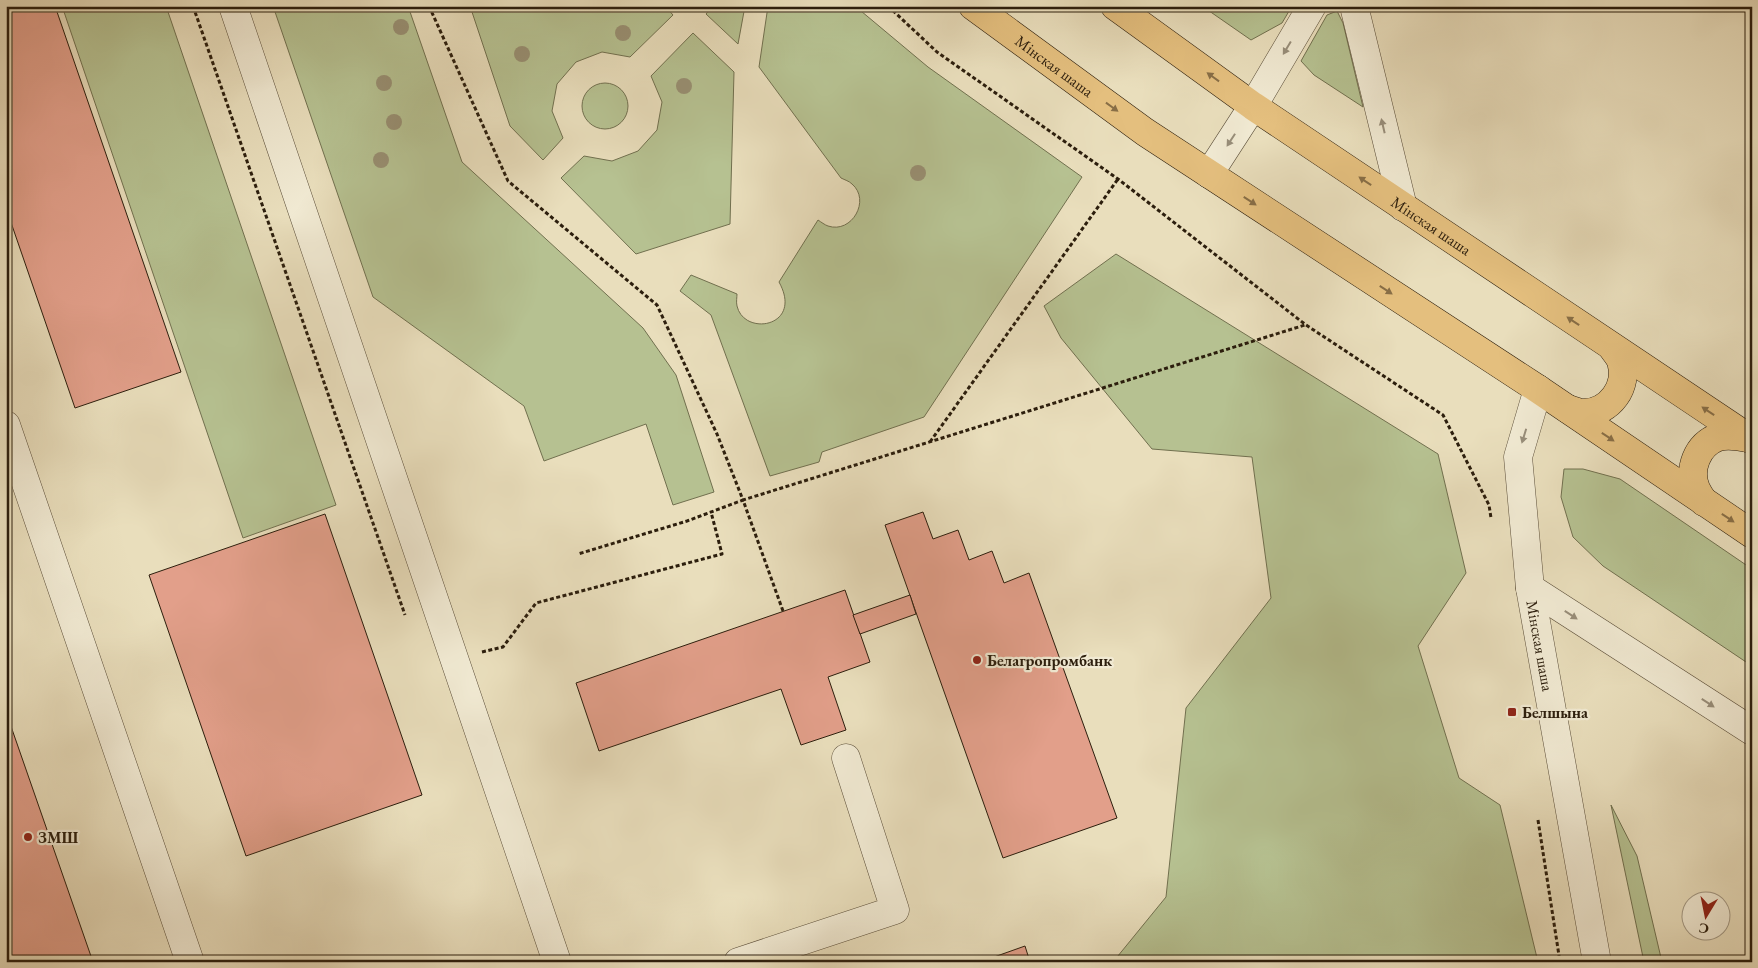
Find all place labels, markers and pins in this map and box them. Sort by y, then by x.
place label: Белагропромбанк [987,650,1112,671]
marker: Белагропромбанк [971,654,983,666]
place label: Белшына [1522,702,1589,723]
marker: Белшына [1506,706,1518,718]
place label: ЗМШ [38,827,79,848]
marker: ЗМШ [22,831,34,843]

